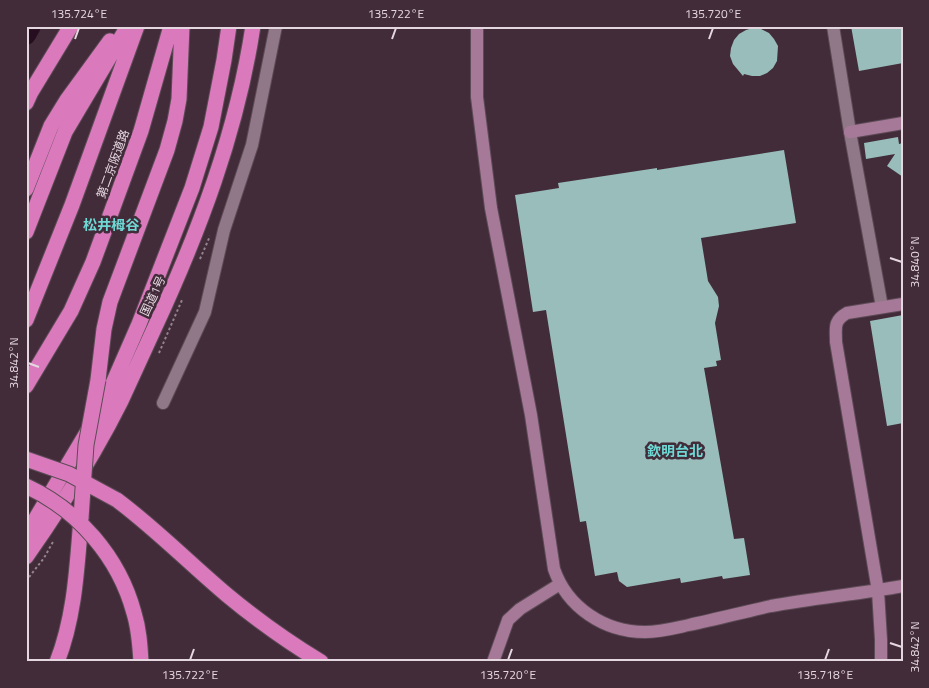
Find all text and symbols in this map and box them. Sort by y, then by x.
text: 135.724°E [51,4,107,23]
text: 135.722°E [368,4,424,23]
text: 135.720°E [685,4,741,23]
street label: 第二京阪道路 [91,127,134,201]
district label: 松井栂谷 [83,214,140,235]
text: 34.840°N [905,236,924,288]
street label: 国道1号 [135,272,170,319]
text: 34.842°N [4,337,23,389]
district label: 欽明台北 [647,440,703,461]
text: 34.842°N [905,621,924,673]
text: 135.722°E [162,665,218,684]
text: 135.720°E [480,665,536,684]
text: 135.718°E [797,665,853,684]

